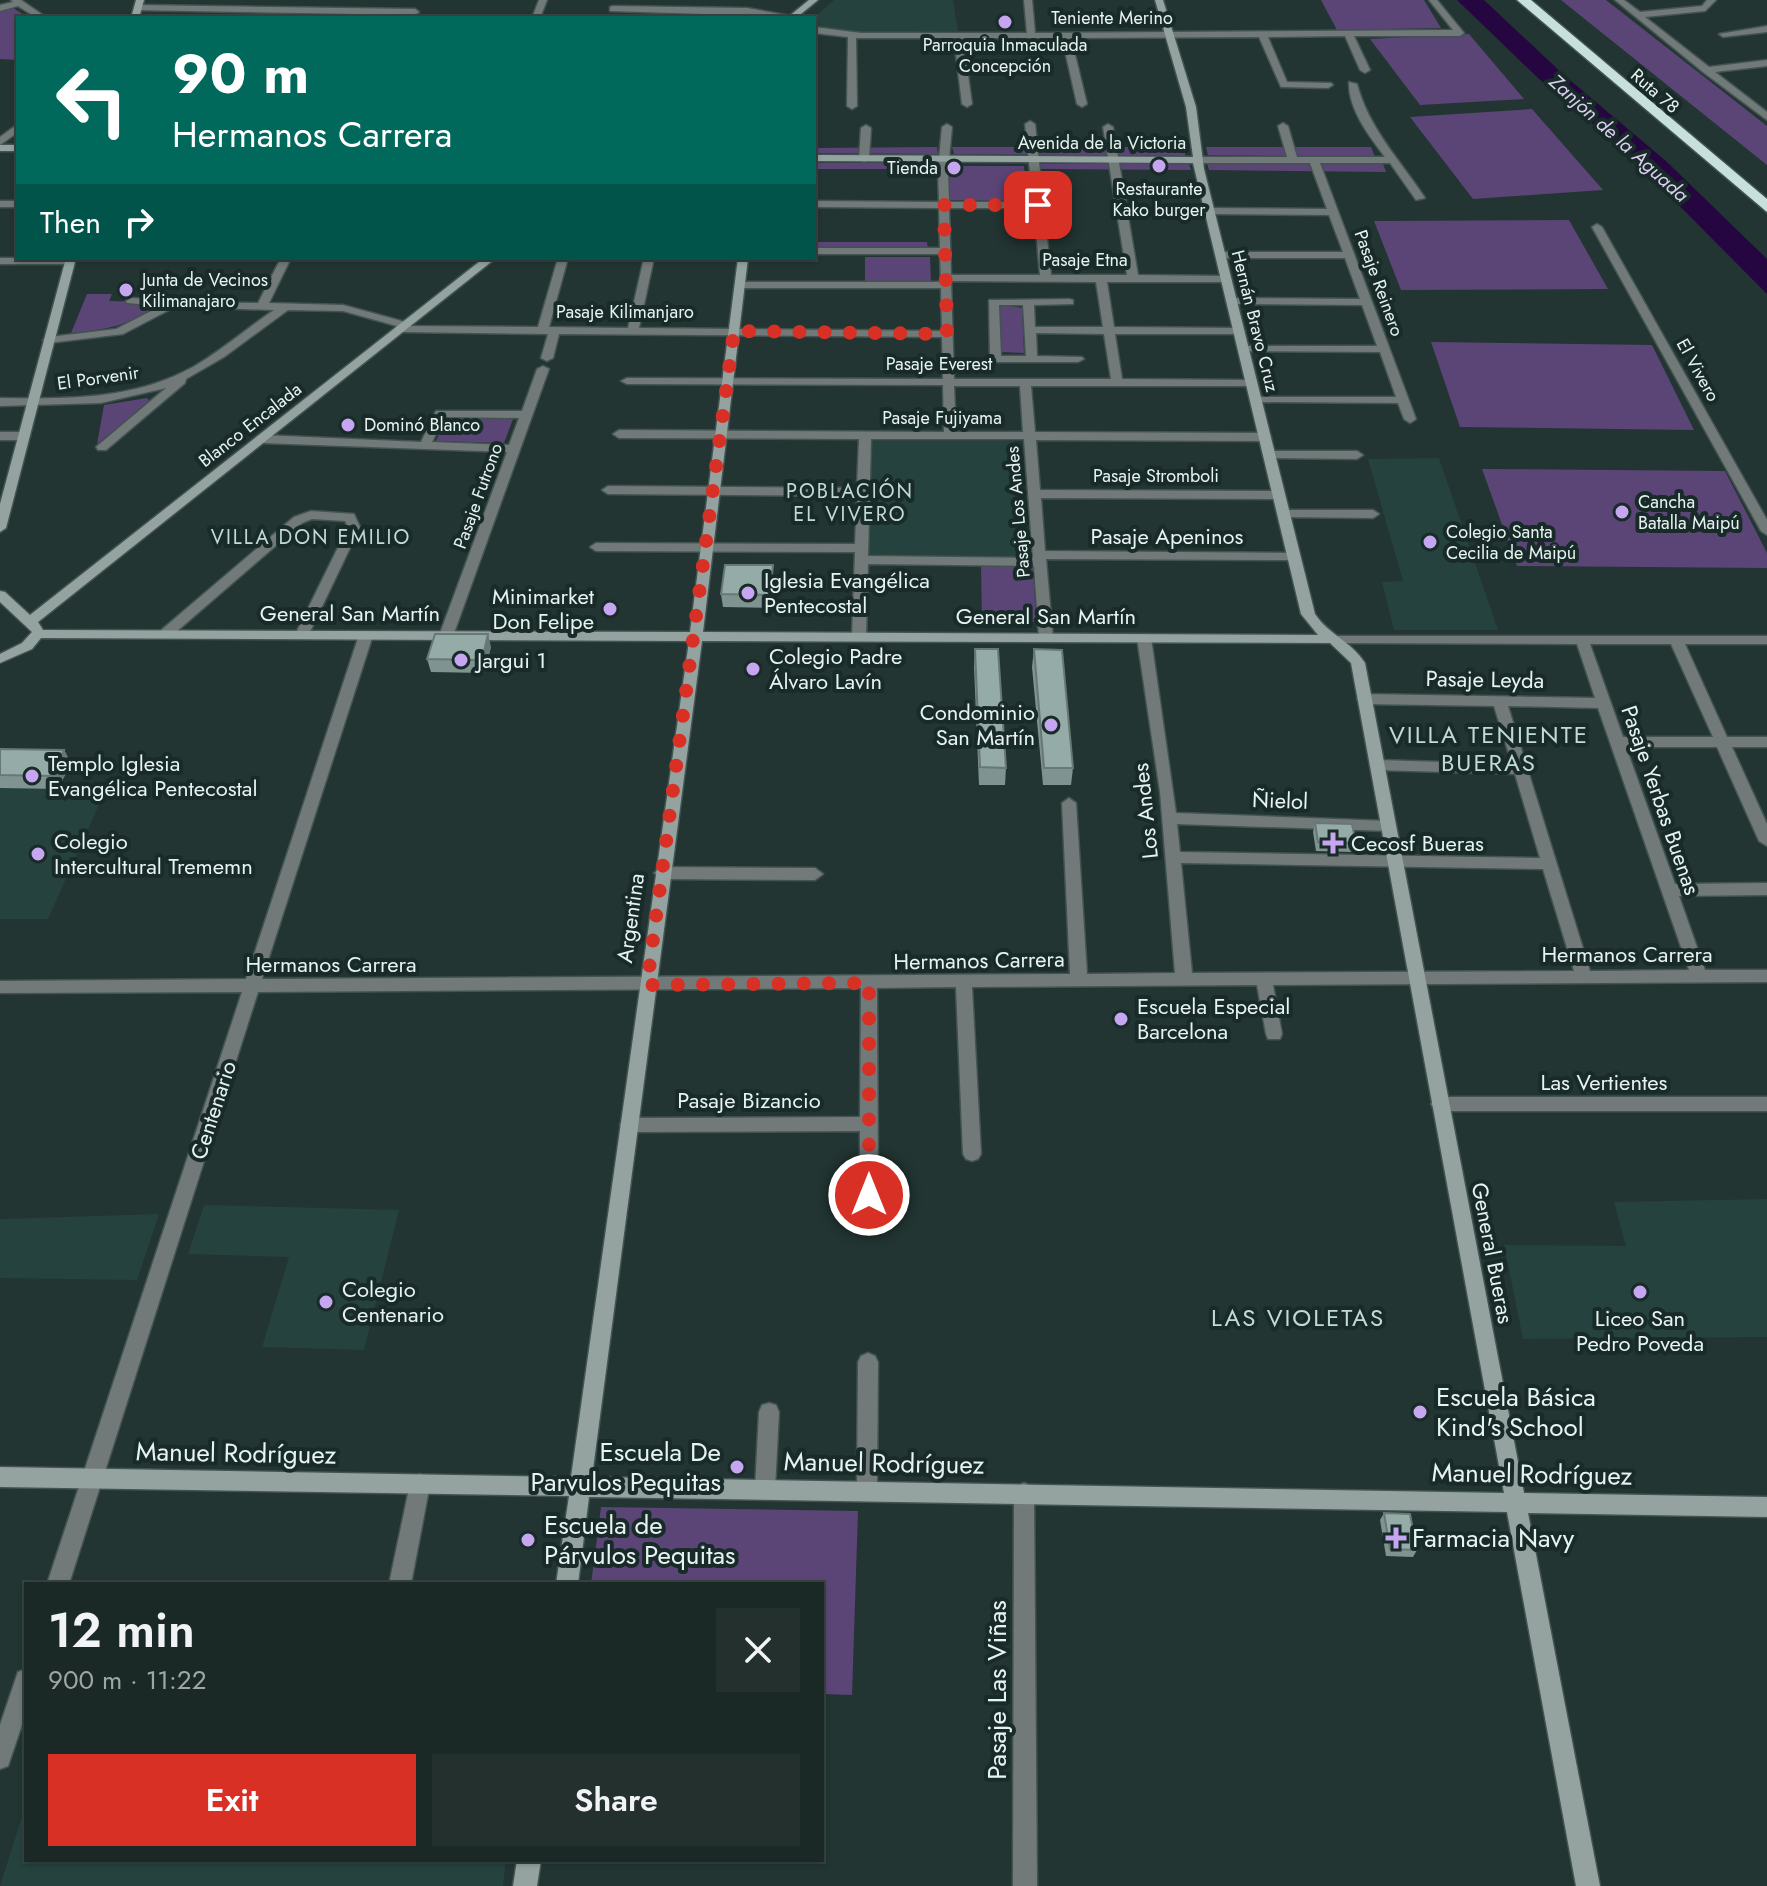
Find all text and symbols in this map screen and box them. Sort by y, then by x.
street label: Teniente Merino [1051,5,1173,31]
marker: Parroquia Inmaculada Concepción [996,13,1014,31]
place label: Parroquia Inmaculada Concepción [923,32,1087,79]
text: 90 m [172,33,309,114]
icon: left [40,48,144,152]
street label: Ruta 78 [1625,62,1685,120]
water label: Zanjón de la Aguada [1542,67,1695,209]
text: Hermanos Carrera [172,108,452,160]
street label: Avenida de la Victoria [1018,130,1186,156]
place label: Tienda [887,155,938,181]
marker: Restaurante Kako burger [1150,157,1168,175]
marker: Tienda [945,159,963,177]
pin [1004,171,1072,239]
place label: Restaurante Kako burger [1112,176,1206,223]
icon: arrive [1016,183,1060,227]
icon: right [117,200,161,244]
text: Then [40,201,101,244]
street label: Pasaje Reinero [1348,226,1410,340]
street label: Pasaje Etna [1042,247,1128,273]
street label: Hernán Bravo Cruz [1225,247,1285,395]
place label: Junta de Vecinos Kilimanajaro [140,267,268,314]
marker: Junta de Vecinos Kilimanajaro [117,281,135,299]
street label: Pasaje Kilimanjaro [556,299,694,325]
street label: El Vivero [1670,334,1726,406]
street label: Pasaje Everest [886,351,993,377]
street label: El Porvenir [55,359,141,397]
street label: Blanco Encalada [193,376,307,474]
street label: Pasaje Fujiyama [882,405,1002,431]
place label: Dominó Blanco [364,412,480,438]
marker: Dominó Blanco [339,416,357,434]
street label: Pasaje Futrono [447,439,509,552]
street label: Pasaje Los Andes [999,445,1037,579]
street label: Pasaje Stromboli [1093,463,1219,489]
district label: POBLACIÓN EL VIVERO [786,477,914,529]
place label: Cancha Batalla Maipú [1638,489,1740,536]
marker: Cancha Batalla Maipú [1613,503,1631,521]
place label: Colegio Santa Cecilia de Maipú [1446,519,1576,566]
street label: Pasaje Apeninos [1091,520,1244,552]
district label: VILLA DON EMILIO [211,523,411,552]
marker: Colegio Santa Cecilia de Maipú [1421,533,1439,551]
place label: Iglesia Evangélica Pentecostal [764,564,930,621]
place label: Minimarket Don Felipe [492,580,595,637]
marker: Iglesia Evangélica Pentecostal [739,584,757,602]
street label: General San Martín [260,597,440,629]
marker: Minimarket Don Felipe [601,600,619,618]
street label: General San Martín [956,600,1136,632]
place label: Colegio Padre Álvaro Lavín [769,640,902,697]
place label: Jargui 1 [474,644,546,676]
marker: Jargui 1 [452,651,470,669]
marker: Colegio Padre Álvaro Lavín [744,660,762,678]
street label: Pasaje Leyda [1425,662,1545,696]
place label: Condominio San Martín [920,696,1035,753]
street label: Pasaje Yerbas Buenas [1614,701,1709,899]
marker: Condominio San Martín [1042,716,1060,734]
district label: VILLA TENIENTE BUERAS [1389,717,1589,780]
place label: Templo Iglesia Evangélica Pentecostal [48,747,257,804]
street label: Los Andes [1124,761,1166,861]
marker: Templo Iglesia Evangélica Pentecostal [23,767,41,785]
street label: Ñielol [1251,783,1309,817]
place label: Colegio Intercultural Trememn [54,825,253,882]
place label: Cecosf Bueras [1351,827,1484,859]
marker: Cecosf Bueras [1322,832,1344,854]
marker: Colegio Intercultural Trememn [29,845,47,863]
street label: Argentina [608,871,652,965]
street label: Hermanos Carrera [1541,938,1713,970]
street label: Hermanos Carrera [893,943,1065,977]
street label: Hermanos Carrera [245,948,417,980]
place label: Escuela Especial Barcelona [1137,990,1290,1047]
marker: Escuela Especial Barcelona [1112,1010,1130,1028]
street label: Centenario [182,1057,244,1163]
street label: Las Vertientes [1541,1066,1668,1098]
street label: Pasaje Bizancio [677,1084,821,1116]
position arrow [827,1153,911,1237]
street label: General Bueras [1464,1180,1522,1326]
place label: Colegio Centenario [342,1273,444,1330]
marker: Liceo San Pedro Poveda [1631,1283,1649,1301]
marker: Colegio Centenario [317,1293,335,1311]
district label: LAS VIOLETAS [1211,1300,1385,1335]
place label: Liceo San Pedro Poveda [1576,1302,1704,1359]
place label: Escuela Básica Kind's School [1436,1378,1596,1446]
marker: Escuela Básica Kind's School [1411,1403,1429,1421]
street label: Manuel Rodríguez [135,1432,337,1474]
place label: Escuela De Parvulos Pequitas [530,1433,721,1501]
street label: Manuel Rodríguez [783,1442,985,1484]
street label: Manuel Rodríguez [1431,1453,1633,1495]
marker: Escuela De Parvulos Pequitas [728,1458,746,1476]
place label: Escuela de Párvulos Pequitas [544,1506,735,1574]
place label: Farmacia Navy [1412,1519,1575,1557]
marker: Farmacia Navy [1387,1529,1405,1547]
marker: Escuela de Párvulos Pequitas [519,1531,537,1549]
text: 12 min [48,1596,195,1665]
street label: Pasaje Las Viñas [978,1600,1016,1780]
button: close [716,1608,800,1692]
text: 900 m · 11:22 [48,1661,206,1699]
button: Exit [48,1754,416,1846]
button: Share [432,1754,800,1846]

